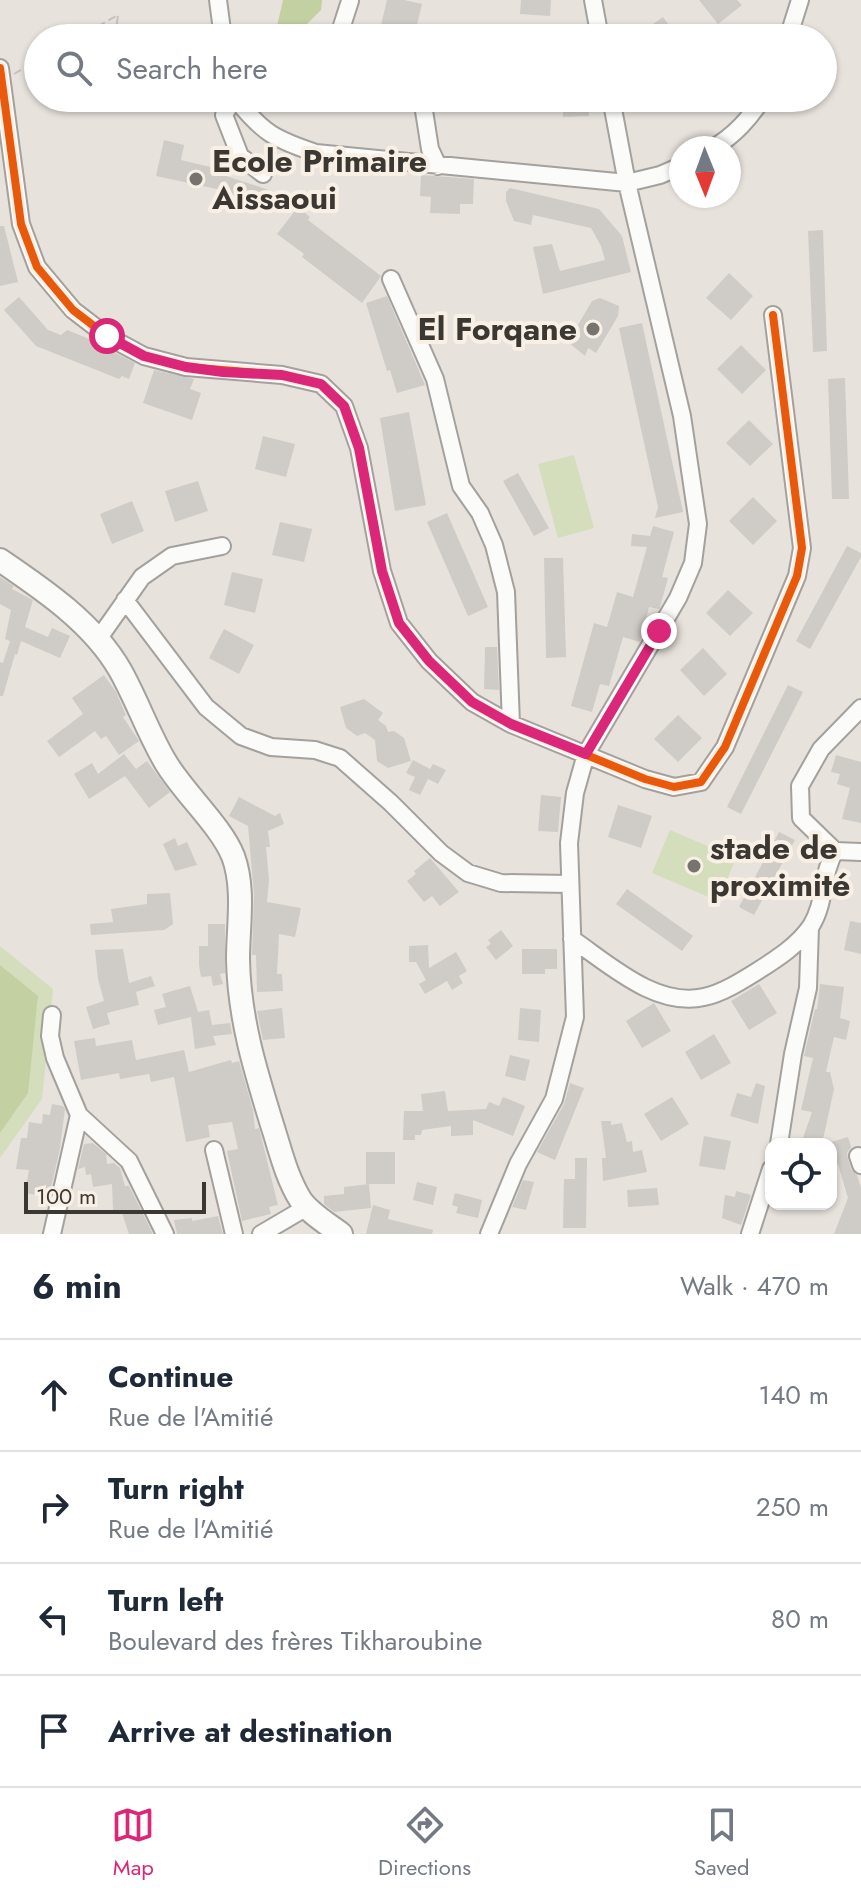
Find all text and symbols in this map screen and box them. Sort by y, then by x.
search box [24,24,837,112]
icon: search [52,46,96,90]
text: Search here [116,47,268,90]
north arrow [669,136,741,208]
place label: Ecole Primaire Aissaoui [211,138,427,221]
marker: Ecole Primaire Aissaoui [187,170,205,188]
place label: El Forqane [417,306,577,352]
route start [89,318,125,354]
marker: El Forqane [584,320,602,338]
route end [641,613,677,649]
place label: stade de proximité [710,825,850,908]
marker: stade de proximité [685,857,703,875]
map controls [765,1138,837,1210]
button: locate [765,1138,837,1210]
scale bar [24,1178,206,1214]
text: 100 m [36,1180,96,1212]
text: 6 min [32,1262,122,1311]
text: Walk · 470 m [680,1267,829,1305]
text: Continue [108,1355,234,1398]
icon: ahead [32,1373,76,1417]
text: 140 m [758,1376,829,1414]
text: Rue de l'Amitié [108,1398,274,1436]
text: Turn right [108,1467,244,1510]
icon: right [32,1485,76,1529]
text: 250 m [756,1488,829,1526]
text: Rue de l'Amitié [108,1510,274,1548]
text: Turn left [108,1579,223,1622]
icon: left [32,1597,76,1641]
text: 80 m [771,1600,829,1638]
text: Boulevard des frères Tikharoubine [108,1622,482,1660]
icon: arrive [32,1709,76,1753]
text: Arrive at destination [108,1710,393,1753]
tab: Map [111,1803,155,1883]
tab: Directions [378,1803,471,1883]
tab: Saved [694,1803,750,1883]

